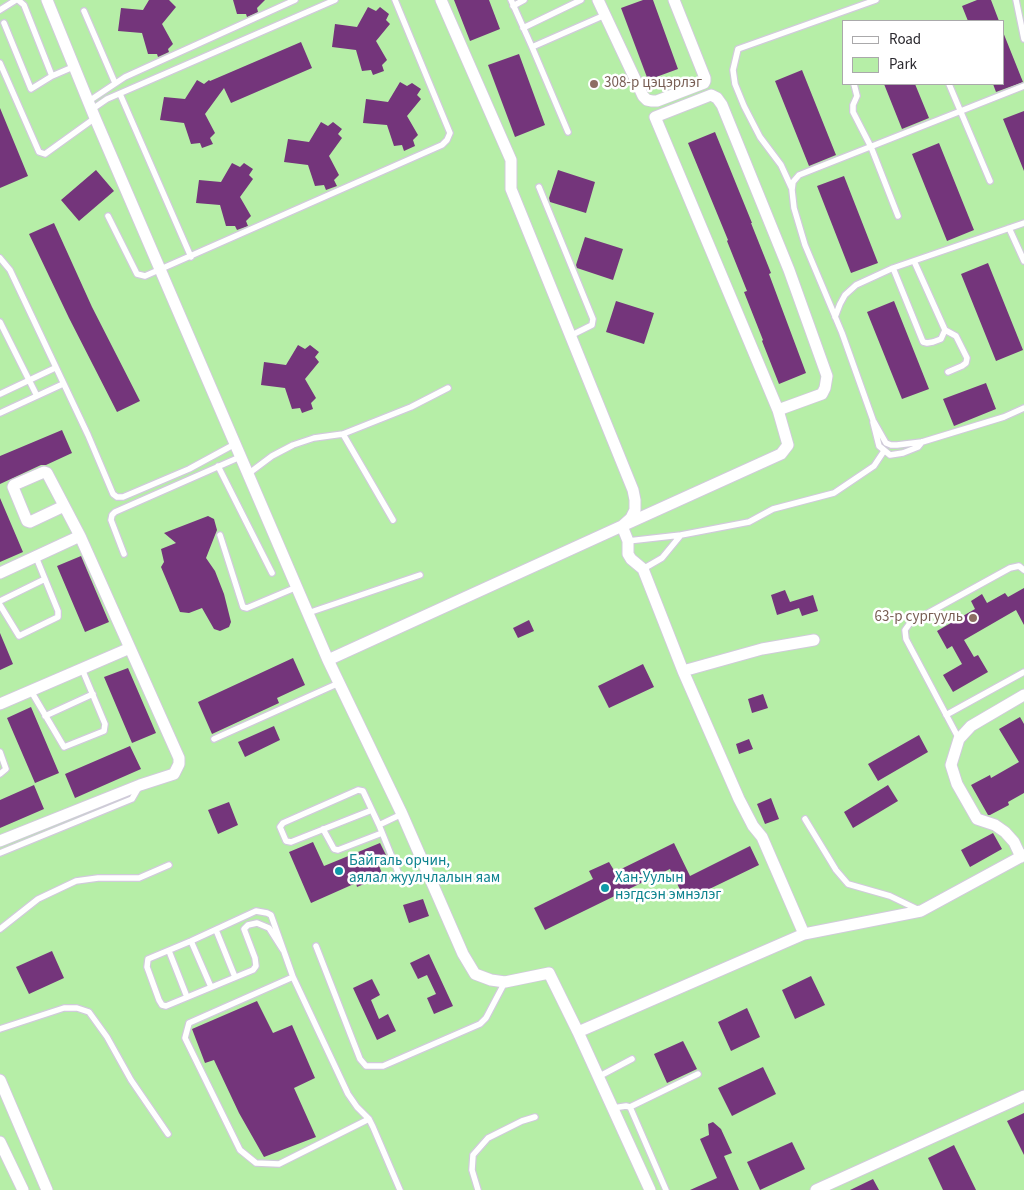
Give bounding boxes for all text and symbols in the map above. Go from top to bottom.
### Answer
legend [842,20,1004,85]
text: Road [889,29,921,50]
text: Park [889,54,917,75]
place label: 308-р цэцэрлэг [604,75,702,93]
marker: 308-р цэцэрлэг [588,78,600,90]
place label: 63-р сургууль [875,609,963,627]
marker: 63-р сургууль [967,612,979,624]
place label: Байгаль орчин, аялал жуулчлалын яам [349,853,500,888]
marker: Байгаль орчин, аялал жуулчлалын яам [333,865,345,877]
place label: Хан-Уулын нэгдсэн эмнэлэг [615,870,721,905]
marker: Хан-Уулын нэгдсэн эмнэлэг [599,882,611,894]

